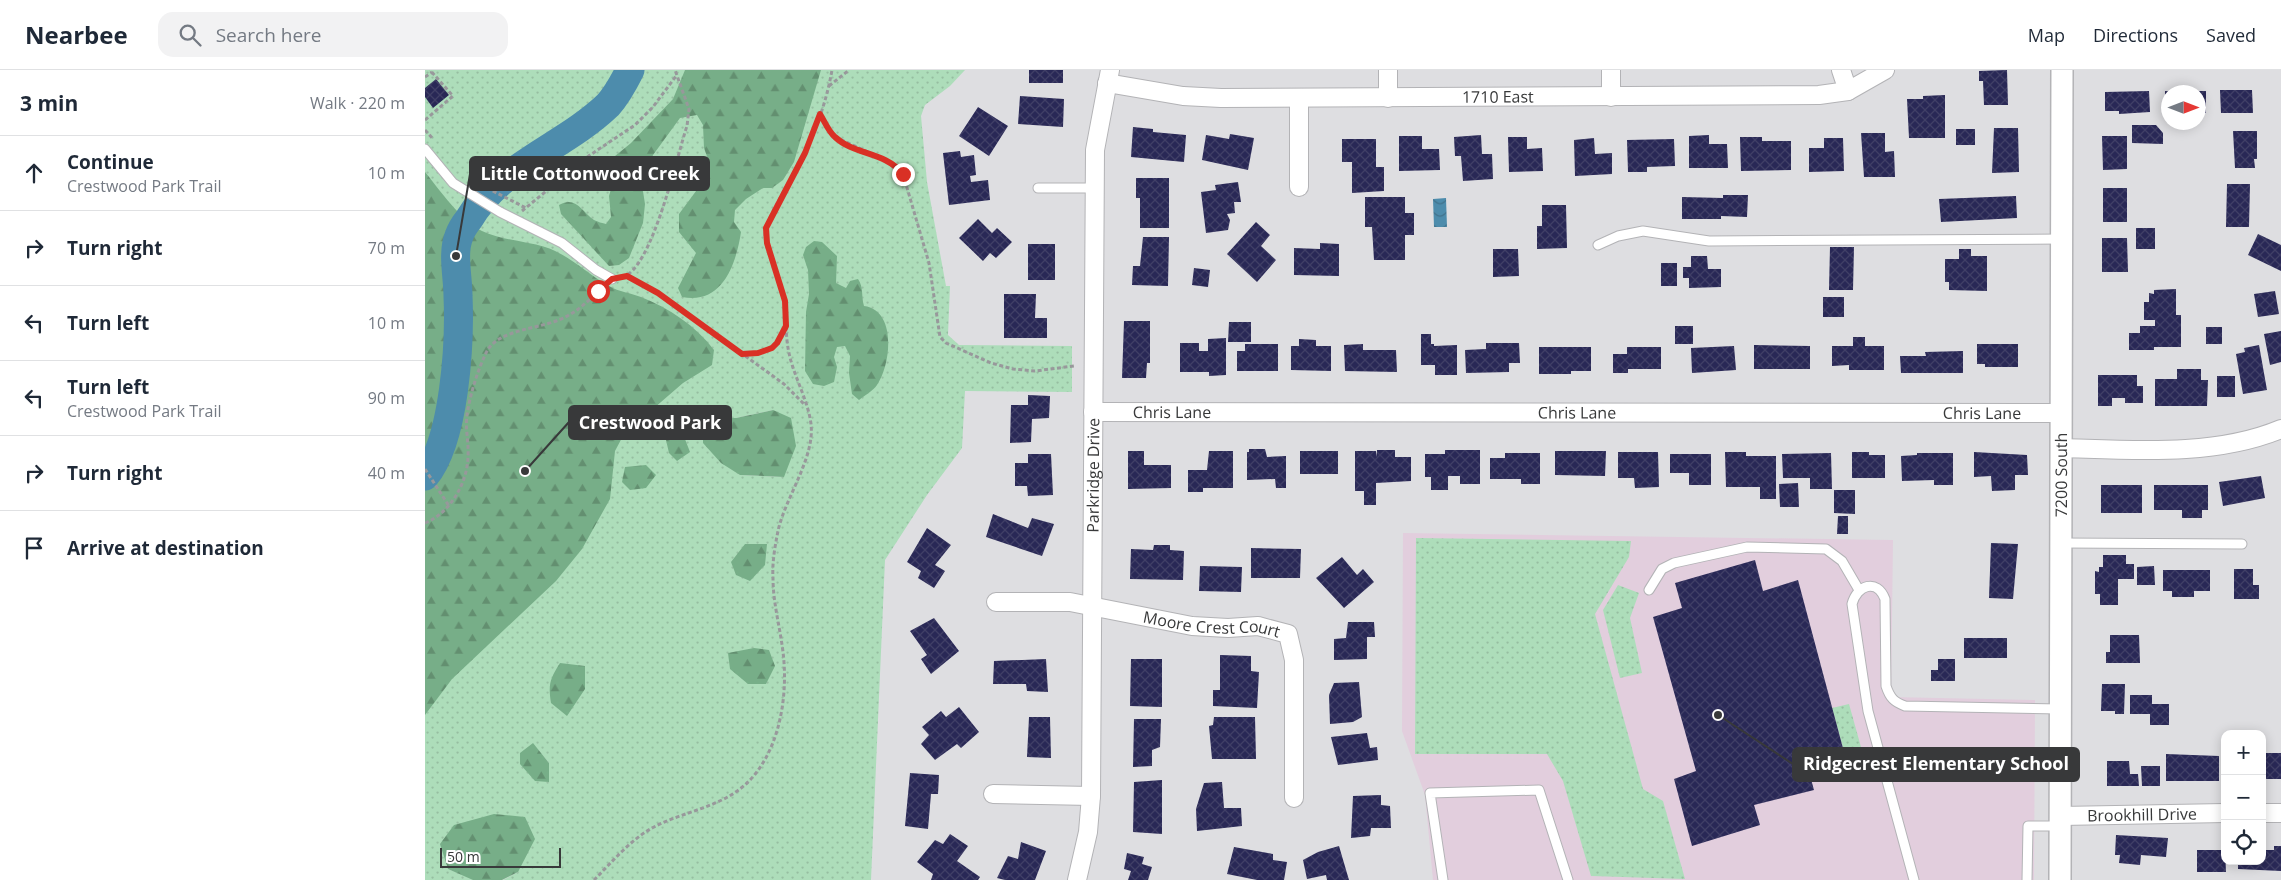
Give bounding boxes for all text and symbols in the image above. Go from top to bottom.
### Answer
search box [158,12,508,57]
text: Nearbee [25,18,128,51]
icon: search [176,21,204,49]
text: Search here [216,22,322,48]
text: Map [2028,23,2065,47]
text: Directions [2093,23,2178,47]
text: Saved [2206,23,2256,47]
street label: 1710 East [1462,85,1534,108]
north arrow [2161,85,2206,130]
text: 3 min [20,89,78,117]
text: Walk · 220 m [310,92,405,114]
text: Continue [67,149,154,175]
callout: Little Cottonwood Creek [470,157,709,190]
icon: ahead [20,159,48,187]
text: Little Cottonwood Creek [480,161,700,185]
text: 10 m [368,162,405,184]
route end [892,163,915,186]
text: Crestwood Park Trail [67,175,221,197]
icon: right [20,234,48,262]
text: Turn right [67,235,162,261]
text: 70 m [368,237,405,259]
route start [587,280,610,303]
icon: left [20,309,48,337]
text: Turn left [67,310,149,336]
text: 10 m [368,312,405,334]
text: Turn left [67,374,149,400]
icon: left [20,384,48,412]
text: 90 m [368,387,405,409]
text: Crestwood Park Trail [67,400,221,422]
street label: Chris Lane [1133,401,1211,423]
street label: Chris Lane [1538,401,1616,424]
street label: Chris Lane [1943,402,2021,424]
callout: Crestwood Park [569,406,731,439]
text: Crestwood Park [579,410,722,434]
street label: Parkridge Drive [1082,418,1104,533]
street label: 7200 South [2050,433,2072,517]
icon: right [20,459,48,487]
text: Turn right [67,460,162,486]
text: 40 m [368,462,405,484]
icon: arrive [20,534,48,562]
text: Arrive at destination [67,535,264,561]
street label: Moore Crest Court [1141,606,1283,643]
map controls [2221,730,2266,865]
button: + [2221,730,2266,775]
callout: Ridgecrest Elementary School [1793,748,2079,781]
text: Ridgecrest Elementary School [1803,751,2069,775]
button: − [2221,775,2266,820]
street label: Brookhill Drive [2087,803,2197,827]
button: locate [2221,820,2266,865]
scale bar [440,845,561,868]
text: 50 m [447,847,480,866]

